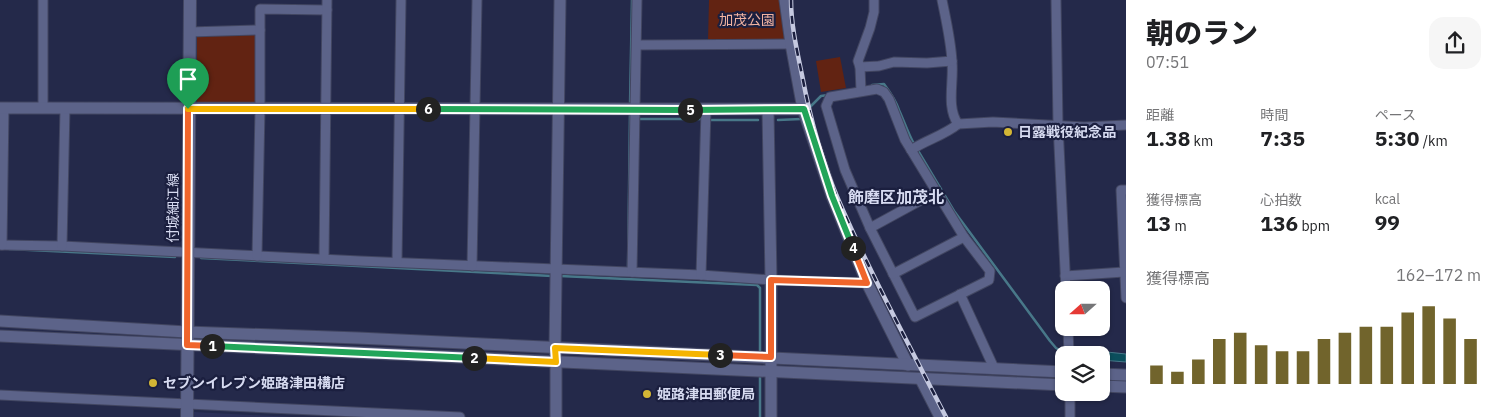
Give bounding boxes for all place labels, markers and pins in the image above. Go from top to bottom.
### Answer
pin [167,58,209,109]
pin: 6 [416,96,440,122]
pin: 5 [678,98,702,122]
place label: 日露戦役紀念品 [1018,123,1116,141]
marker: 日露戦役紀念品 [1002,126,1014,138]
pin: 4 [840,236,866,260]
pin: 1 [200,334,224,358]
pin: 3 [708,342,732,368]
pin: 2 [462,346,486,370]
place label: セブンイレブン姫路津田構店 [163,374,345,392]
marker: セブンイレブン姫路津田構店 [147,377,159,389]
place label: 姫路津田郵便局 [657,385,755,403]
marker: 姫路津田郵便局 [641,388,653,400]

